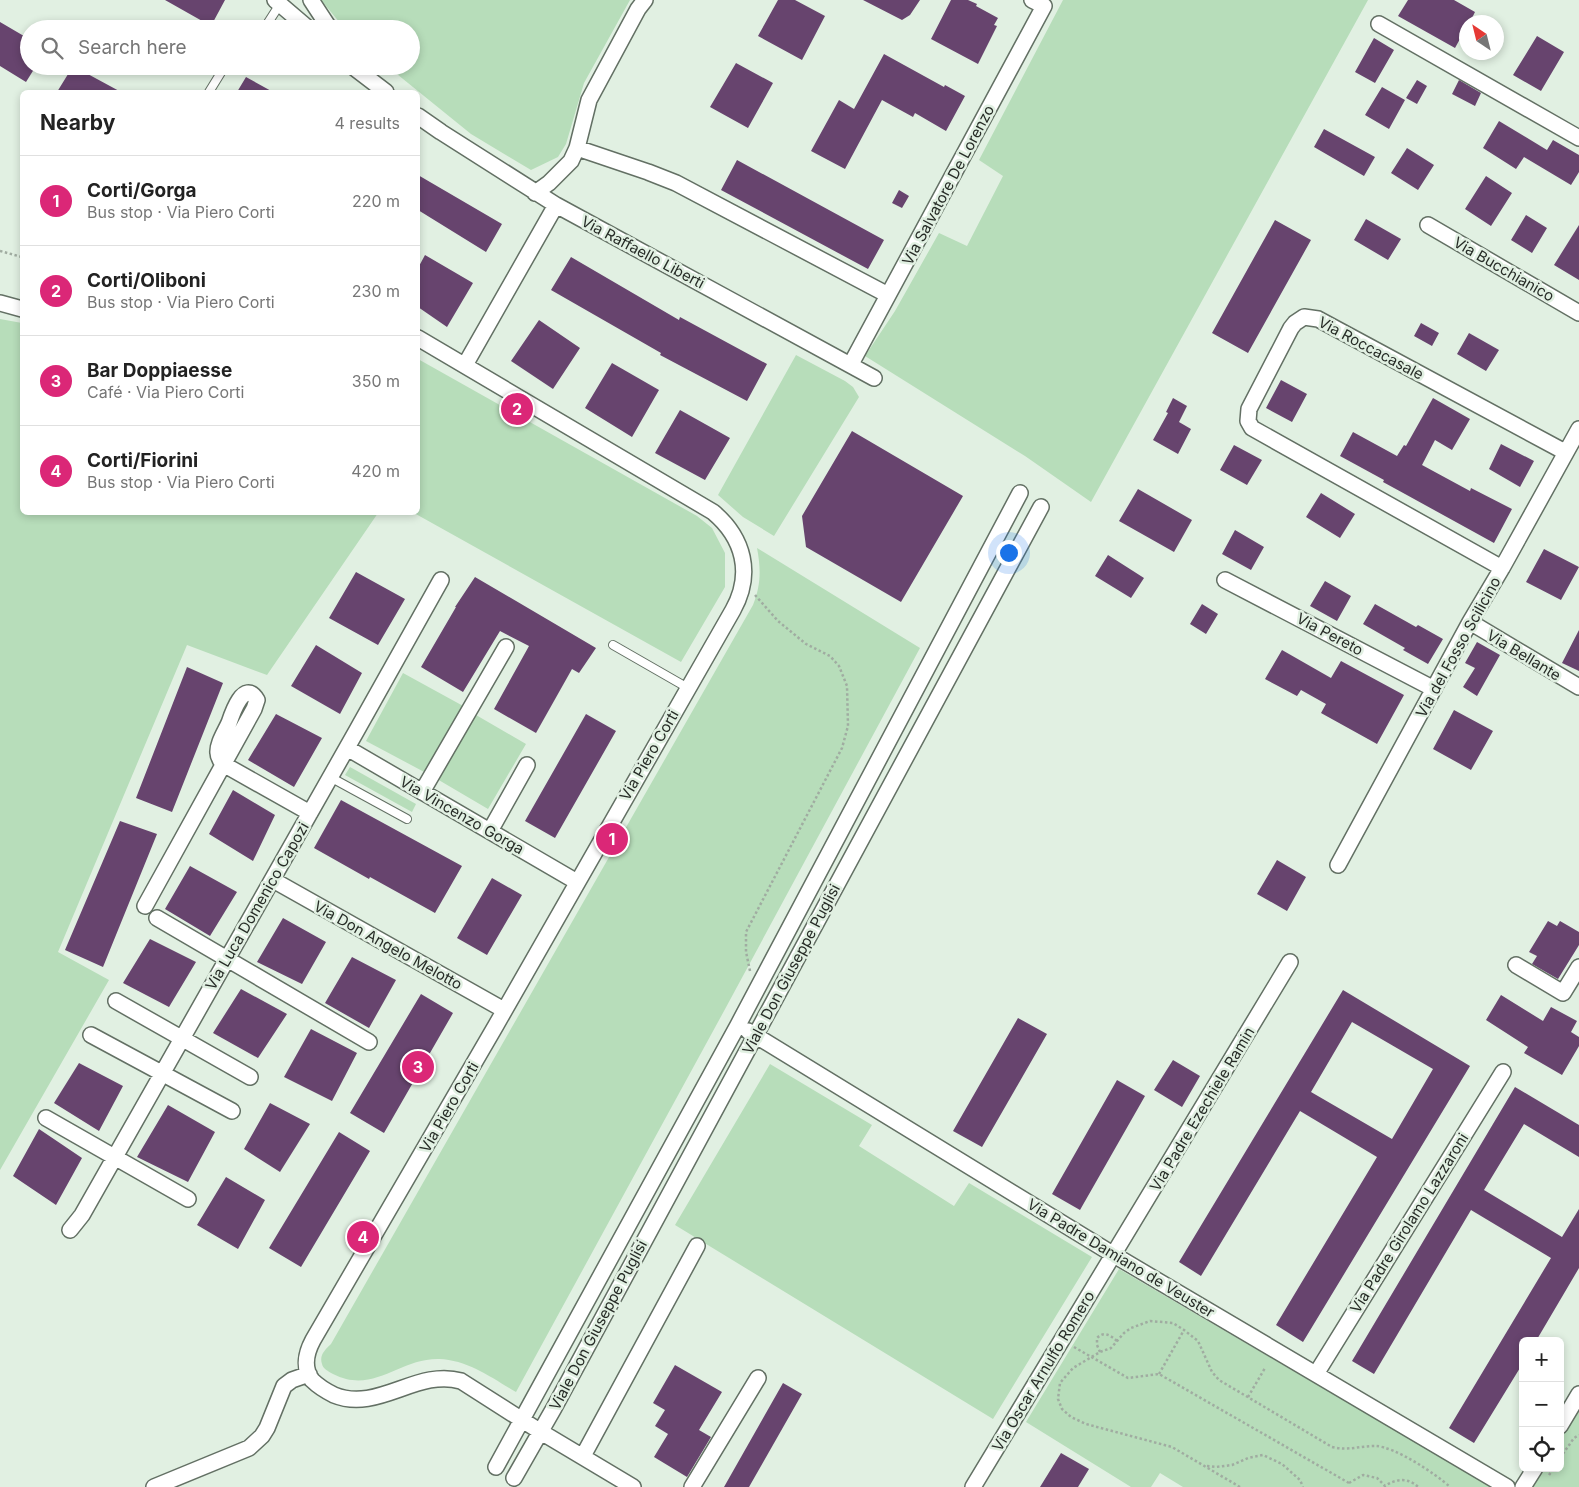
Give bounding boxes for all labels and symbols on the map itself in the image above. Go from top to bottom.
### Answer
north arrow [1459,15,1504,60]
street label: Via Salvatore De Lorenzo [898,102,998,268]
street label: Via Raffaello Liberti [578,211,708,293]
street label: Via Bucchianico [1450,232,1558,306]
street label: Via Roccacasale [1315,312,1427,384]
pin: 2 [501,390,533,428]
your location [996,540,1022,566]
street label: Via del Fosso Scilicino [1411,573,1505,721]
street label: Via Pereto [1293,609,1367,659]
street label: Via Bellante [1483,625,1565,685]
street label: Via Piero Corti [615,706,683,804]
street label: Via Vincenzo Gorga [397,772,527,858]
street label: Via Luca Domenico Capozi [201,819,313,993]
pin: 1 [596,820,628,858]
street label: Viale Don Giuseppe Puglisi [738,881,844,1057]
street label: Via Don Angelo Melotto [310,896,466,994]
street label: Via Padre Ezechiele Ramin [1145,1024,1259,1194]
pin: 3 [402,1048,434,1086]
street label: Via Piero Corti [415,1058,483,1156]
street label: Via Padre Girolamo Lazzaroni [1346,1130,1472,1316]
street label: Via Padre Damiano de Veuster [1024,1194,1218,1322]
pin: 4 [347,1218,379,1256]
street label: Viale Don Giuseppe Puglisi [545,1237,651,1413]
street label: Via Oscar Arnulfo Romero [988,1287,1098,1455]

